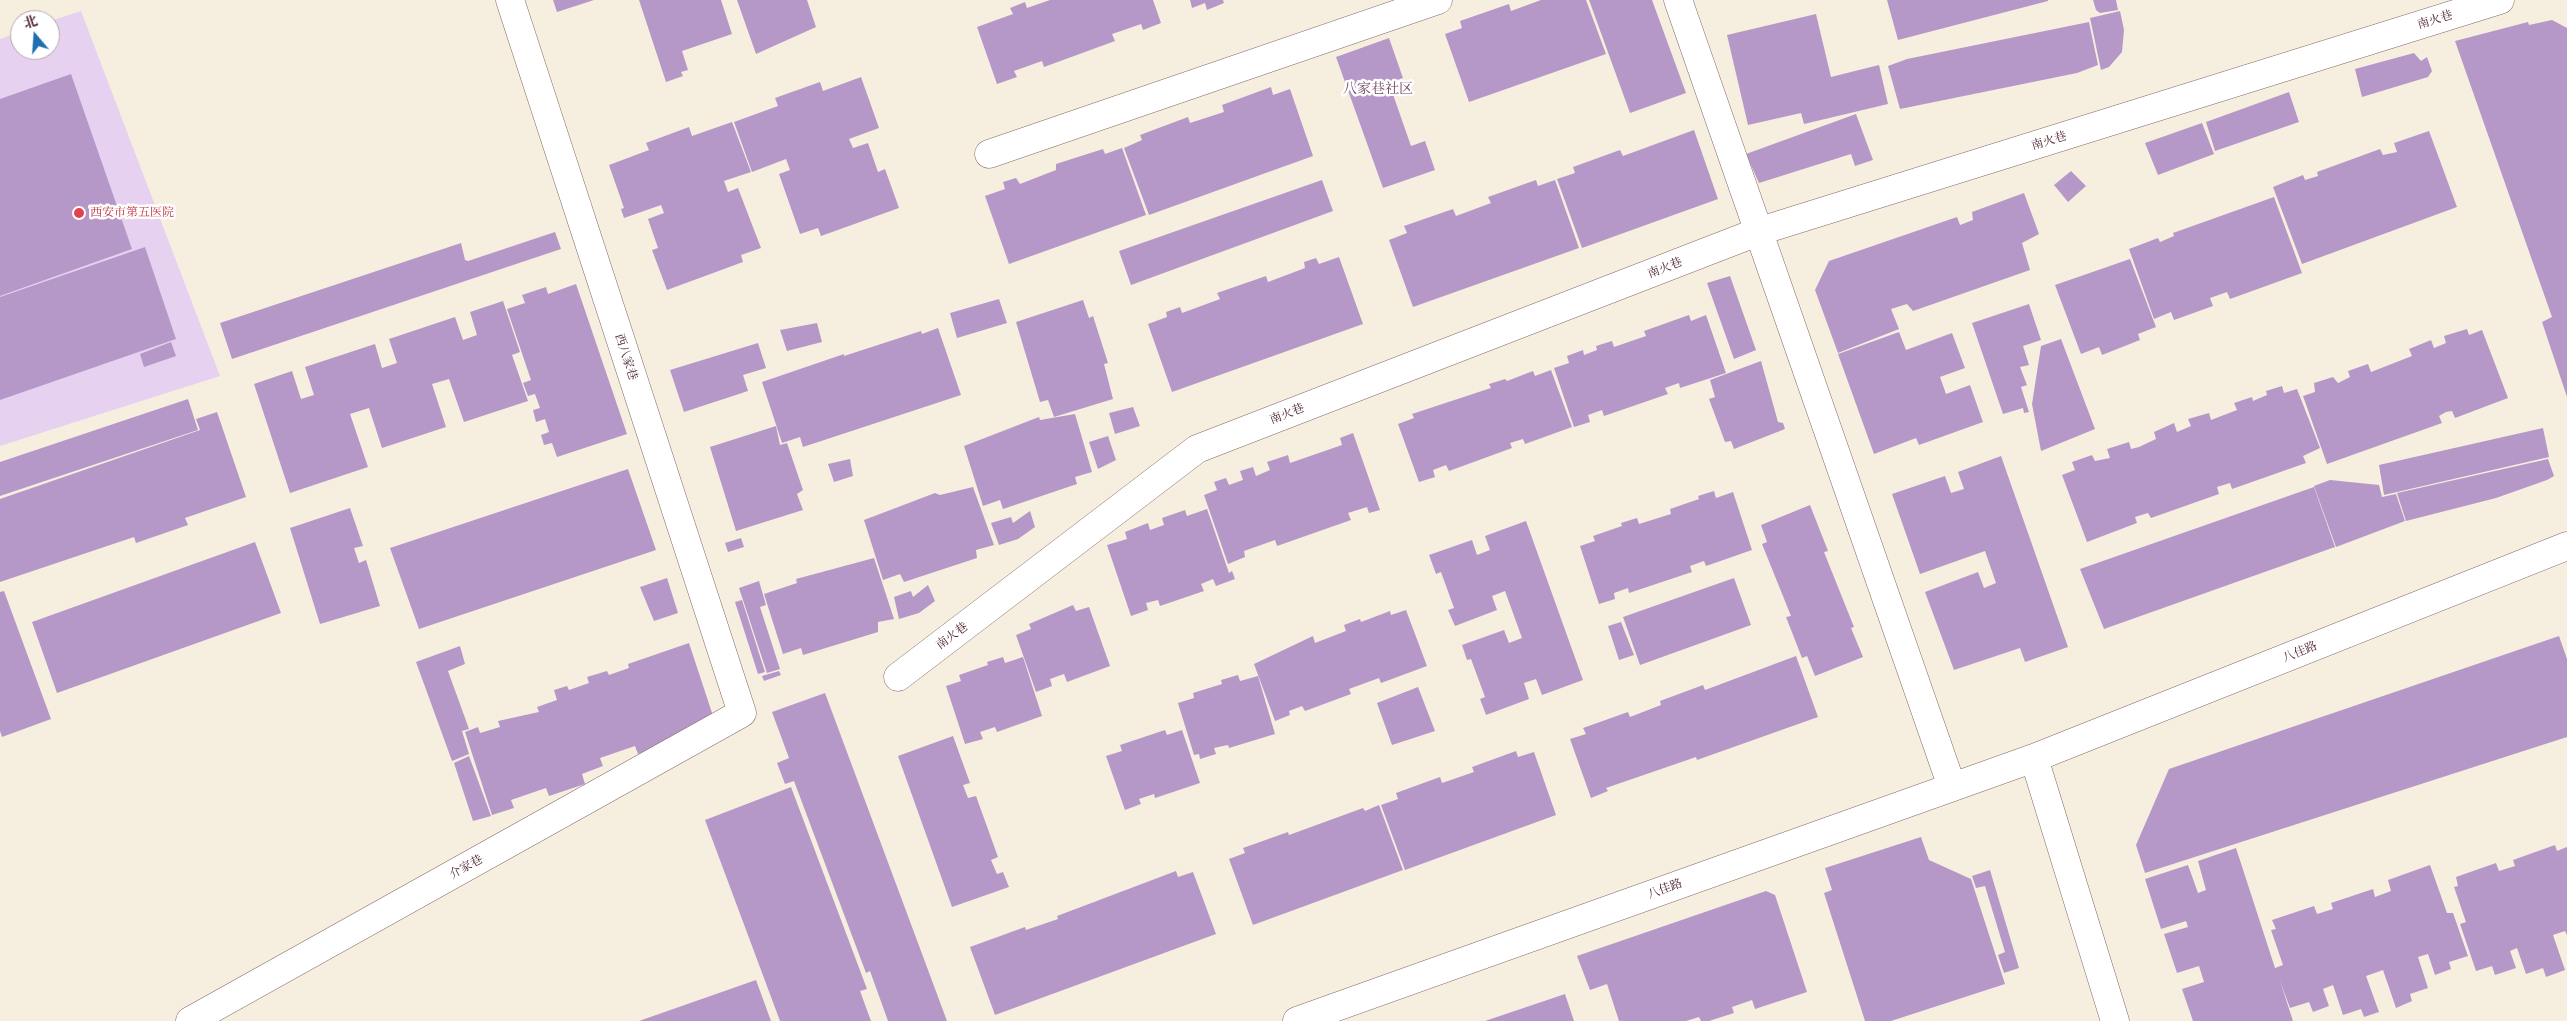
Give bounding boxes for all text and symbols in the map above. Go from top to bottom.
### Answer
street label: 南火巷 [2416,8,2454,32]
north arrow [10,10,60,60]
text: 北 [21,11,40,32]
district label: 八家巷社区 [1343,81,1413,97]
street label: 南火巷 [2030,129,2068,153]
marker: 西安市第五医院 [72,206,86,220]
place label: 西安市第五医院 [90,206,174,220]
street label: 南火巷 [1646,255,1684,281]
street label: 西八家巷 [612,332,640,382]
street label: 南火巷 [1268,401,1306,427]
street label: 南火巷 [933,619,971,653]
street label: 八佳路 [2281,639,2319,665]
street label: 介家巷 [447,852,485,882]
street label: 八佳路 [1646,876,1684,902]

